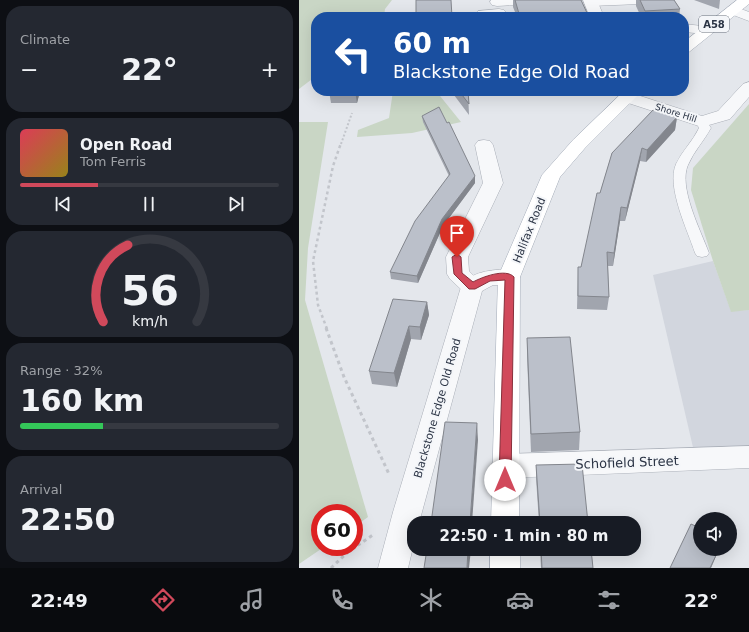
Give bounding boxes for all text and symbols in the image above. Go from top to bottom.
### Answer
road number: A58 [699,16,729,32]
text: 60 m [393,27,471,60]
icon: left [327,28,379,80]
text: Climate [20,32,70,47]
text: 22° [121,52,178,87]
text: − [20,57,38,82]
text: + [261,57,279,82]
text: Blackstone Edge Old Road [393,61,630,82]
street label: Shore Hill [654,102,698,124]
text: Open Road [80,136,172,154]
text: Tom Ferris [80,154,146,169]
icon: previous [52,193,74,215]
icon: pause [138,193,160,215]
icon: next [225,193,247,215]
street label: Halifax Road [510,196,548,265]
pin [440,216,474,257]
icon: arrive [446,222,468,244]
text: 56 [121,266,178,315]
text: km/h [131,313,168,329]
street label: Blackstone Edge Old Road [411,337,464,480]
text: Range · 32% [20,363,103,378]
text: 160 km [20,383,144,418]
street label: Schofield Street [575,453,679,472]
position arrow [484,459,526,501]
text: Arrival [20,482,62,497]
text: 22:50 [20,502,116,537]
speed limit sign: 60 [311,504,363,556]
map controls [693,512,737,556]
button: sound [693,512,737,556]
text: 22:50 · 1 min · 80 m [440,527,608,545]
icon: directions [149,586,177,614]
icon: music [238,586,266,614]
icon: phone [328,586,356,614]
icon: climate [417,586,445,614]
icon: car [506,586,534,614]
icon: filters [595,586,623,614]
text: 22:49 [31,590,88,611]
text: 22° [684,590,718,611]

